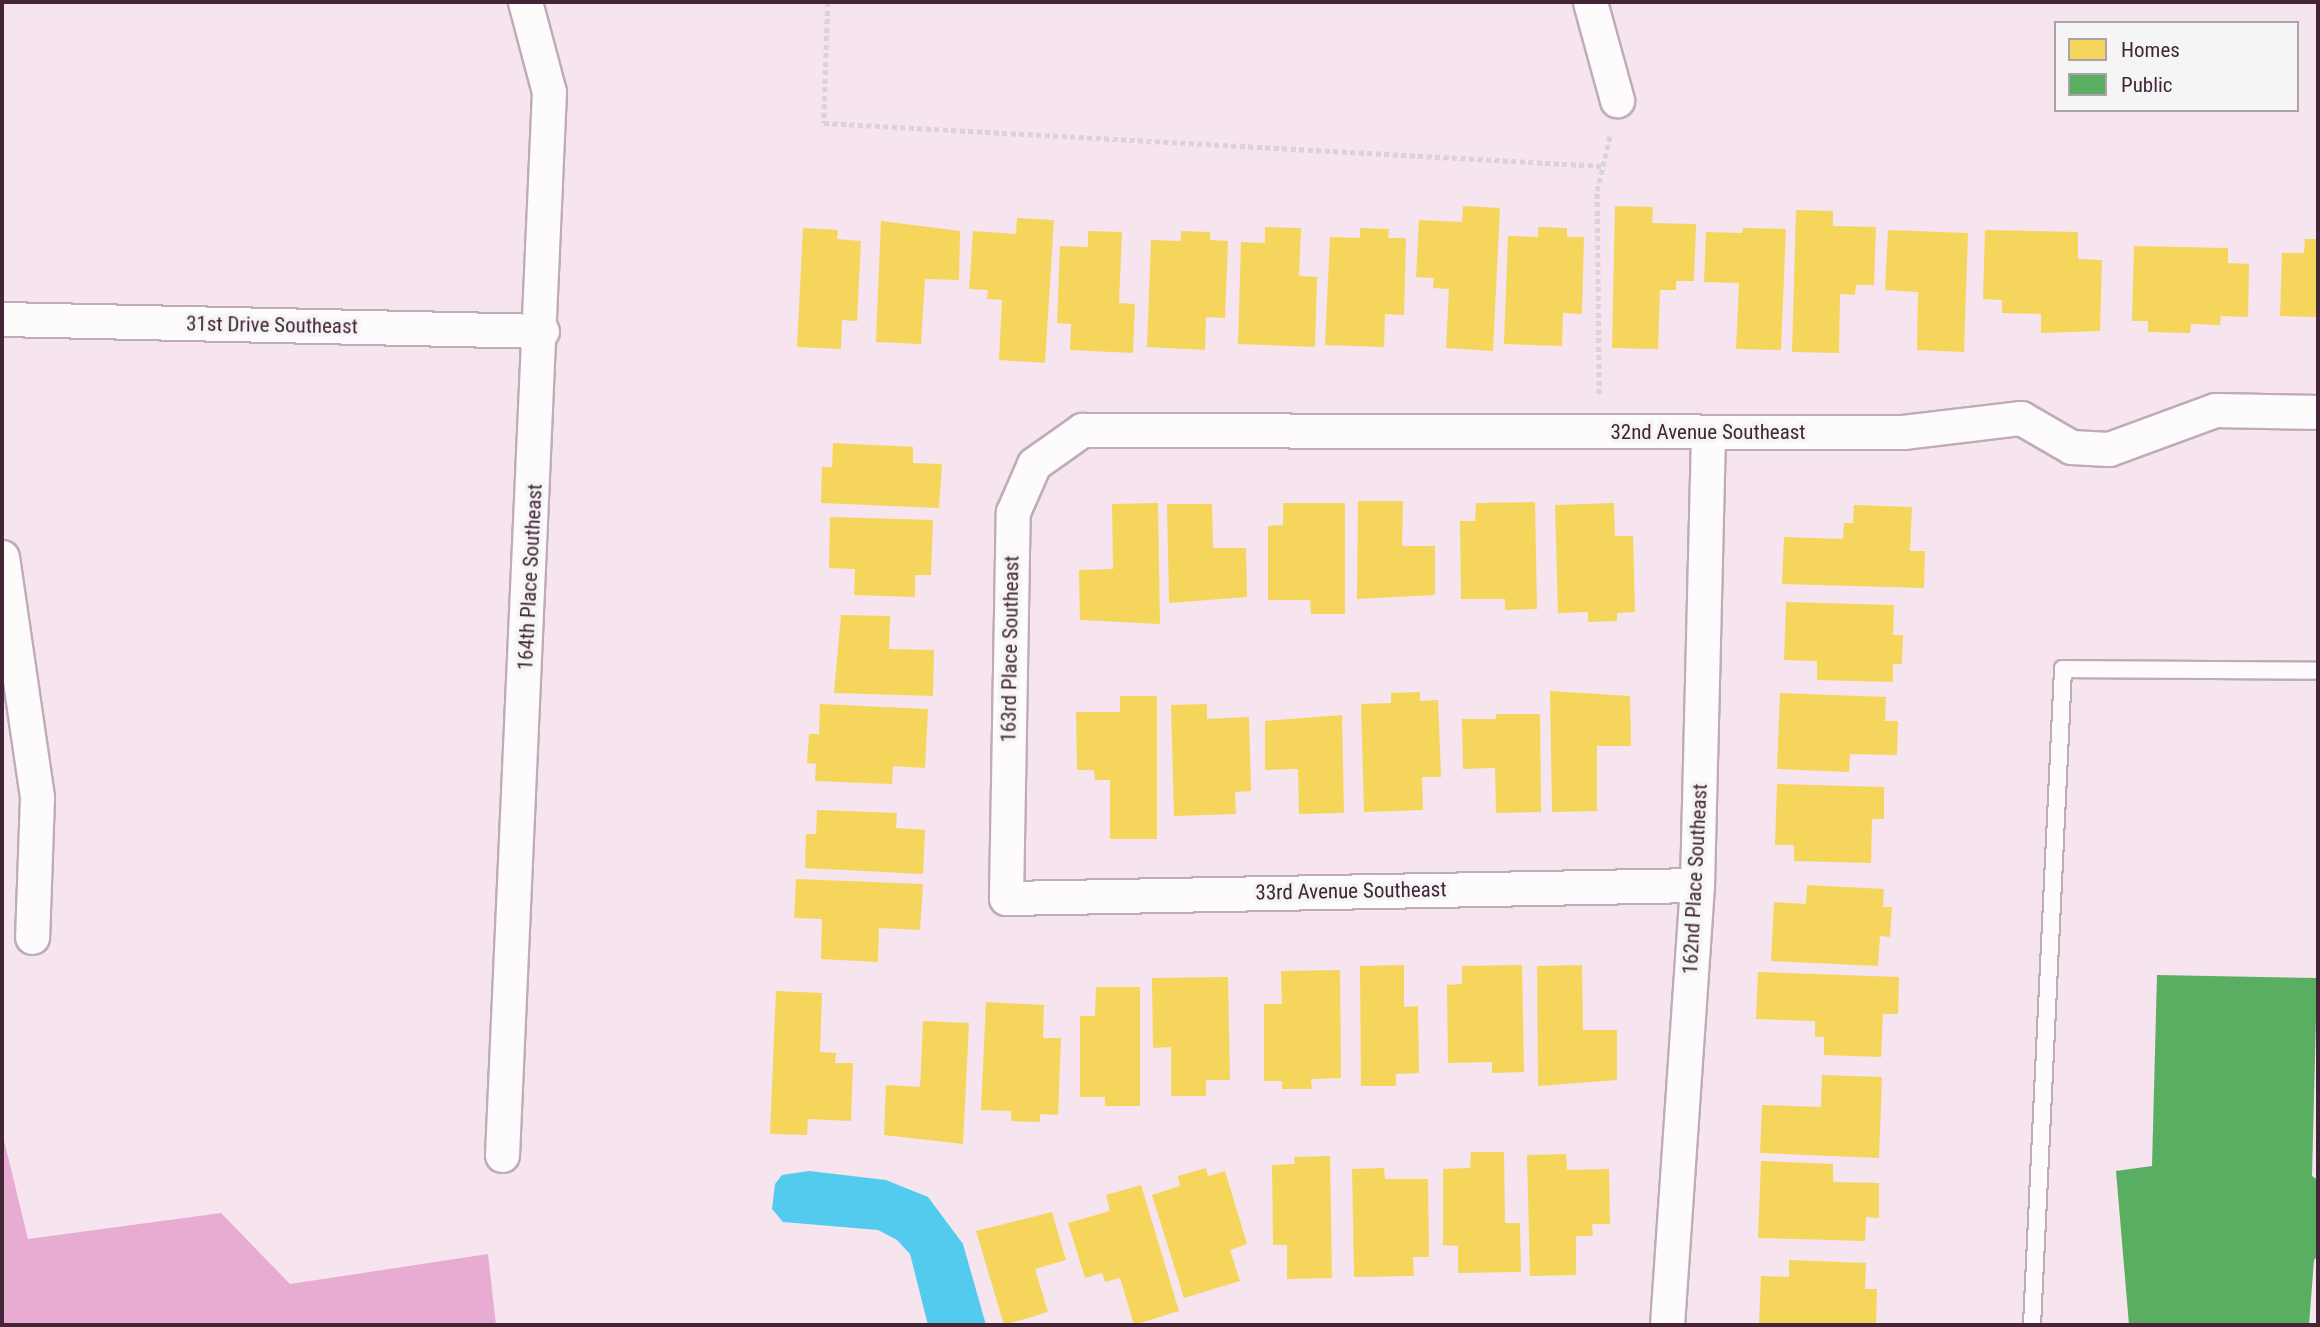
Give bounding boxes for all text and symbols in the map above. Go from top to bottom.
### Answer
legend [2054,21,2299,112]
text: Homes [2121,38,2180,62]
text: Public [2121,73,2173,97]
street label: 31st Drive Southeast [186,311,358,339]
street label: 32nd Avenue Southeast [1610,419,1806,445]
street label: 164th Place Southeast [513,483,547,671]
street label: 163rd Place Southeast [996,555,1024,743]
street label: 162nd Place Southeast [1677,783,1713,975]
street label: 33rd Avenue Southeast [1255,877,1447,905]

